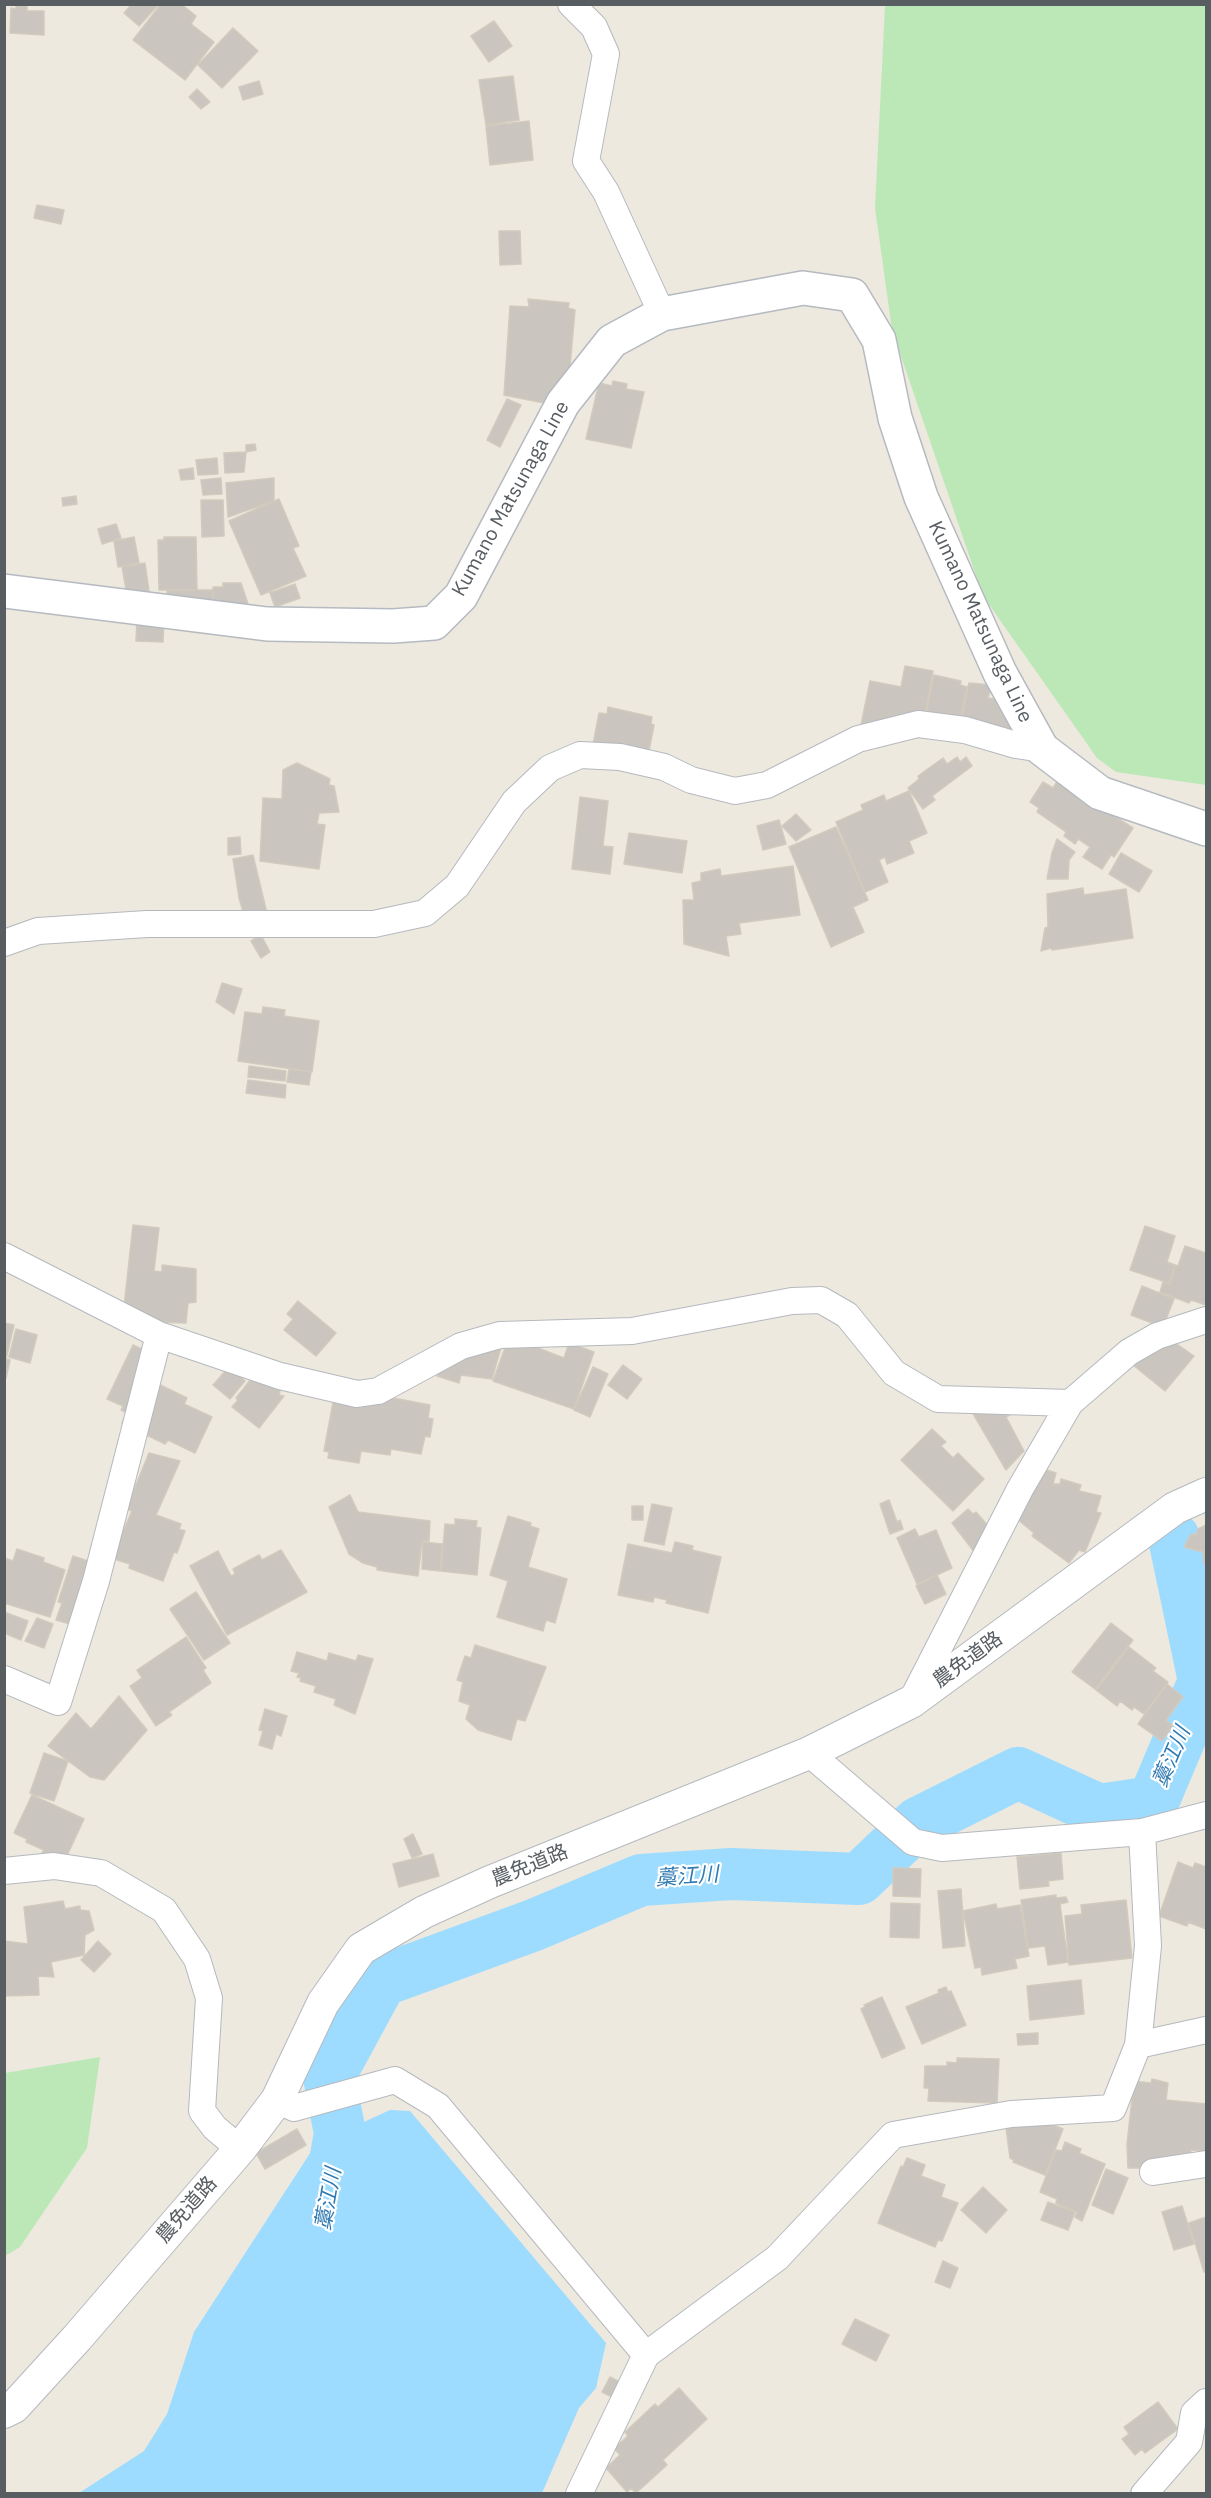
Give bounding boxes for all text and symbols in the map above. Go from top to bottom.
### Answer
street label: Kumano Matsunaga Line [447,397,575,601]
street label: Kumano Matsunaga Line [923,517,1037,727]
street label: 農免道路 [929,1627,1007,1693]
water label: 藁江川 [1148,1723,1196,1791]
street label: 農免道路 [488,1840,572,1892]
water label: 藁江川 [655,1862,719,1892]
water label: 藁江川 [311,2166,347,2232]
street label: 農免道路 [152,2172,222,2248]

